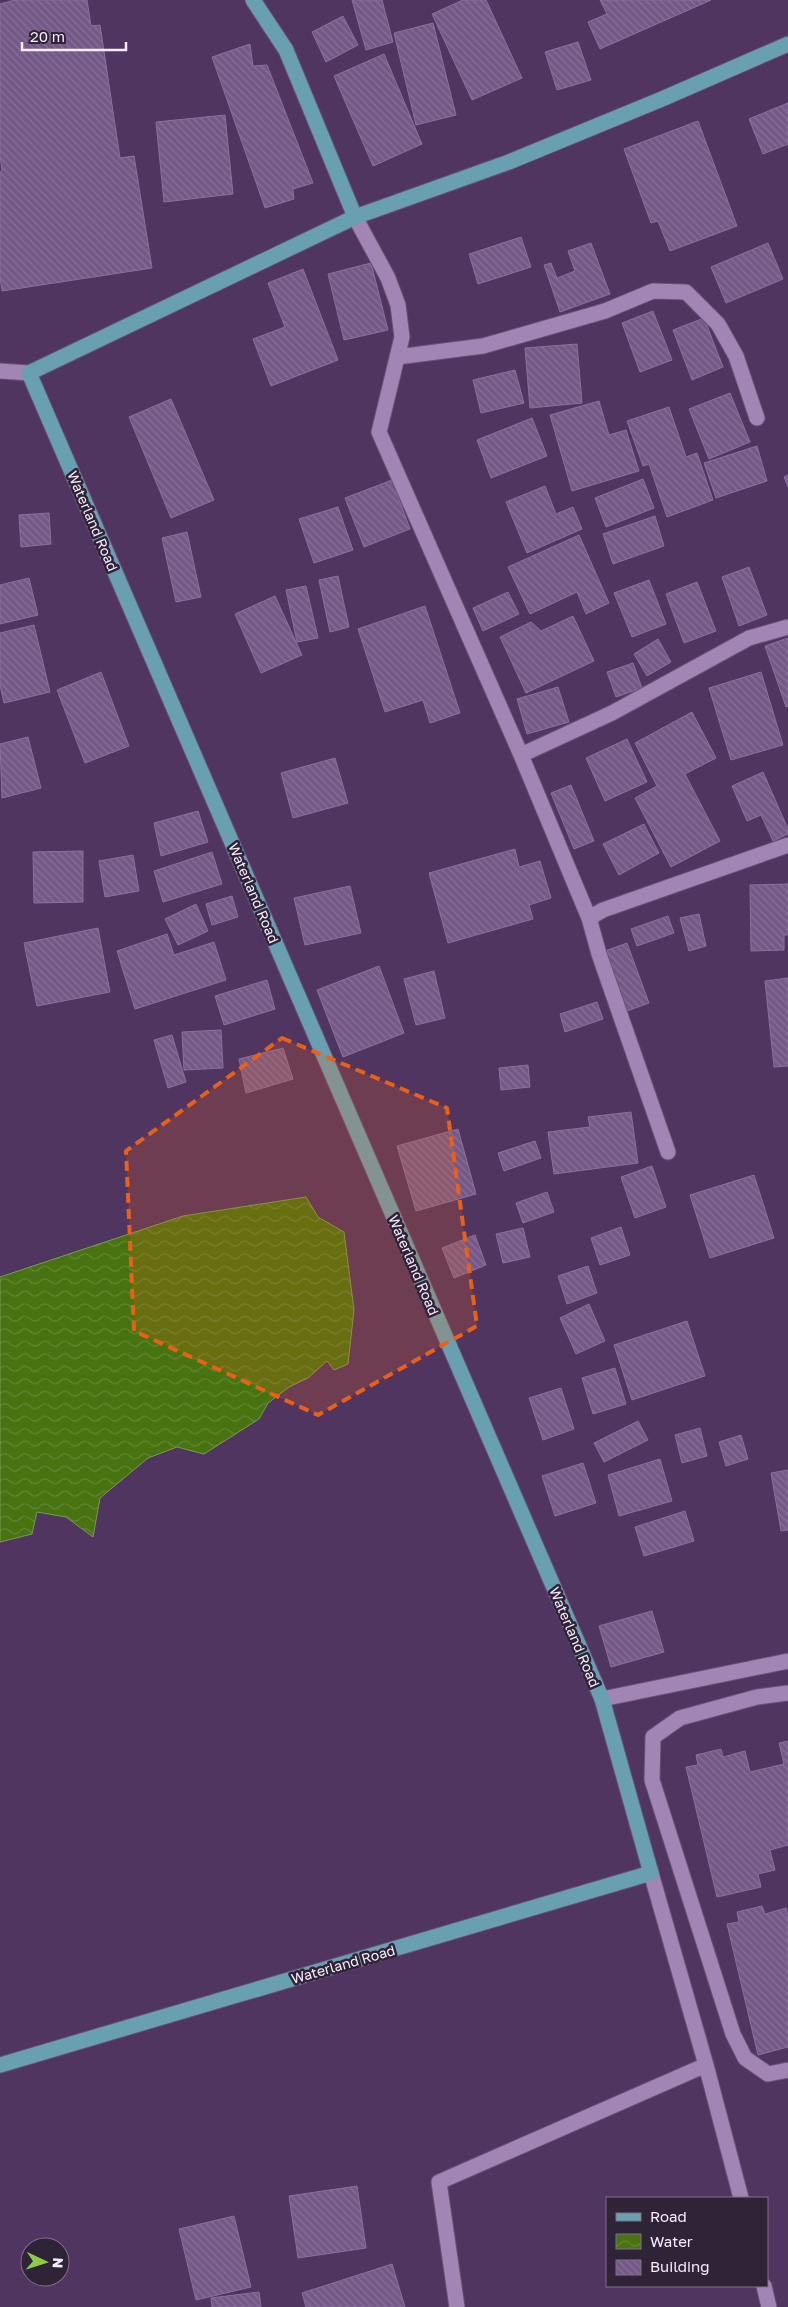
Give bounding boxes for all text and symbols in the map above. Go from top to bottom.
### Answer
scale bar [22,20,126,52]
text: 20 m [30,27,65,45]
street label: Waterland Road [64,468,122,574]
street label: Waterland Road [225,840,283,946]
street label: Waterland Road [385,1212,443,1318]
street label: Waterland Road [546,1584,604,1690]
street label: Waterland Road [289,1941,397,1987]
legend [606,2197,768,2287]
text: Road [650,2207,687,2225]
text: Water [650,2232,693,2250]
north arrow [20,2237,70,2287]
text: N [50,2257,67,2269]
text: Building [650,2257,710,2275]

